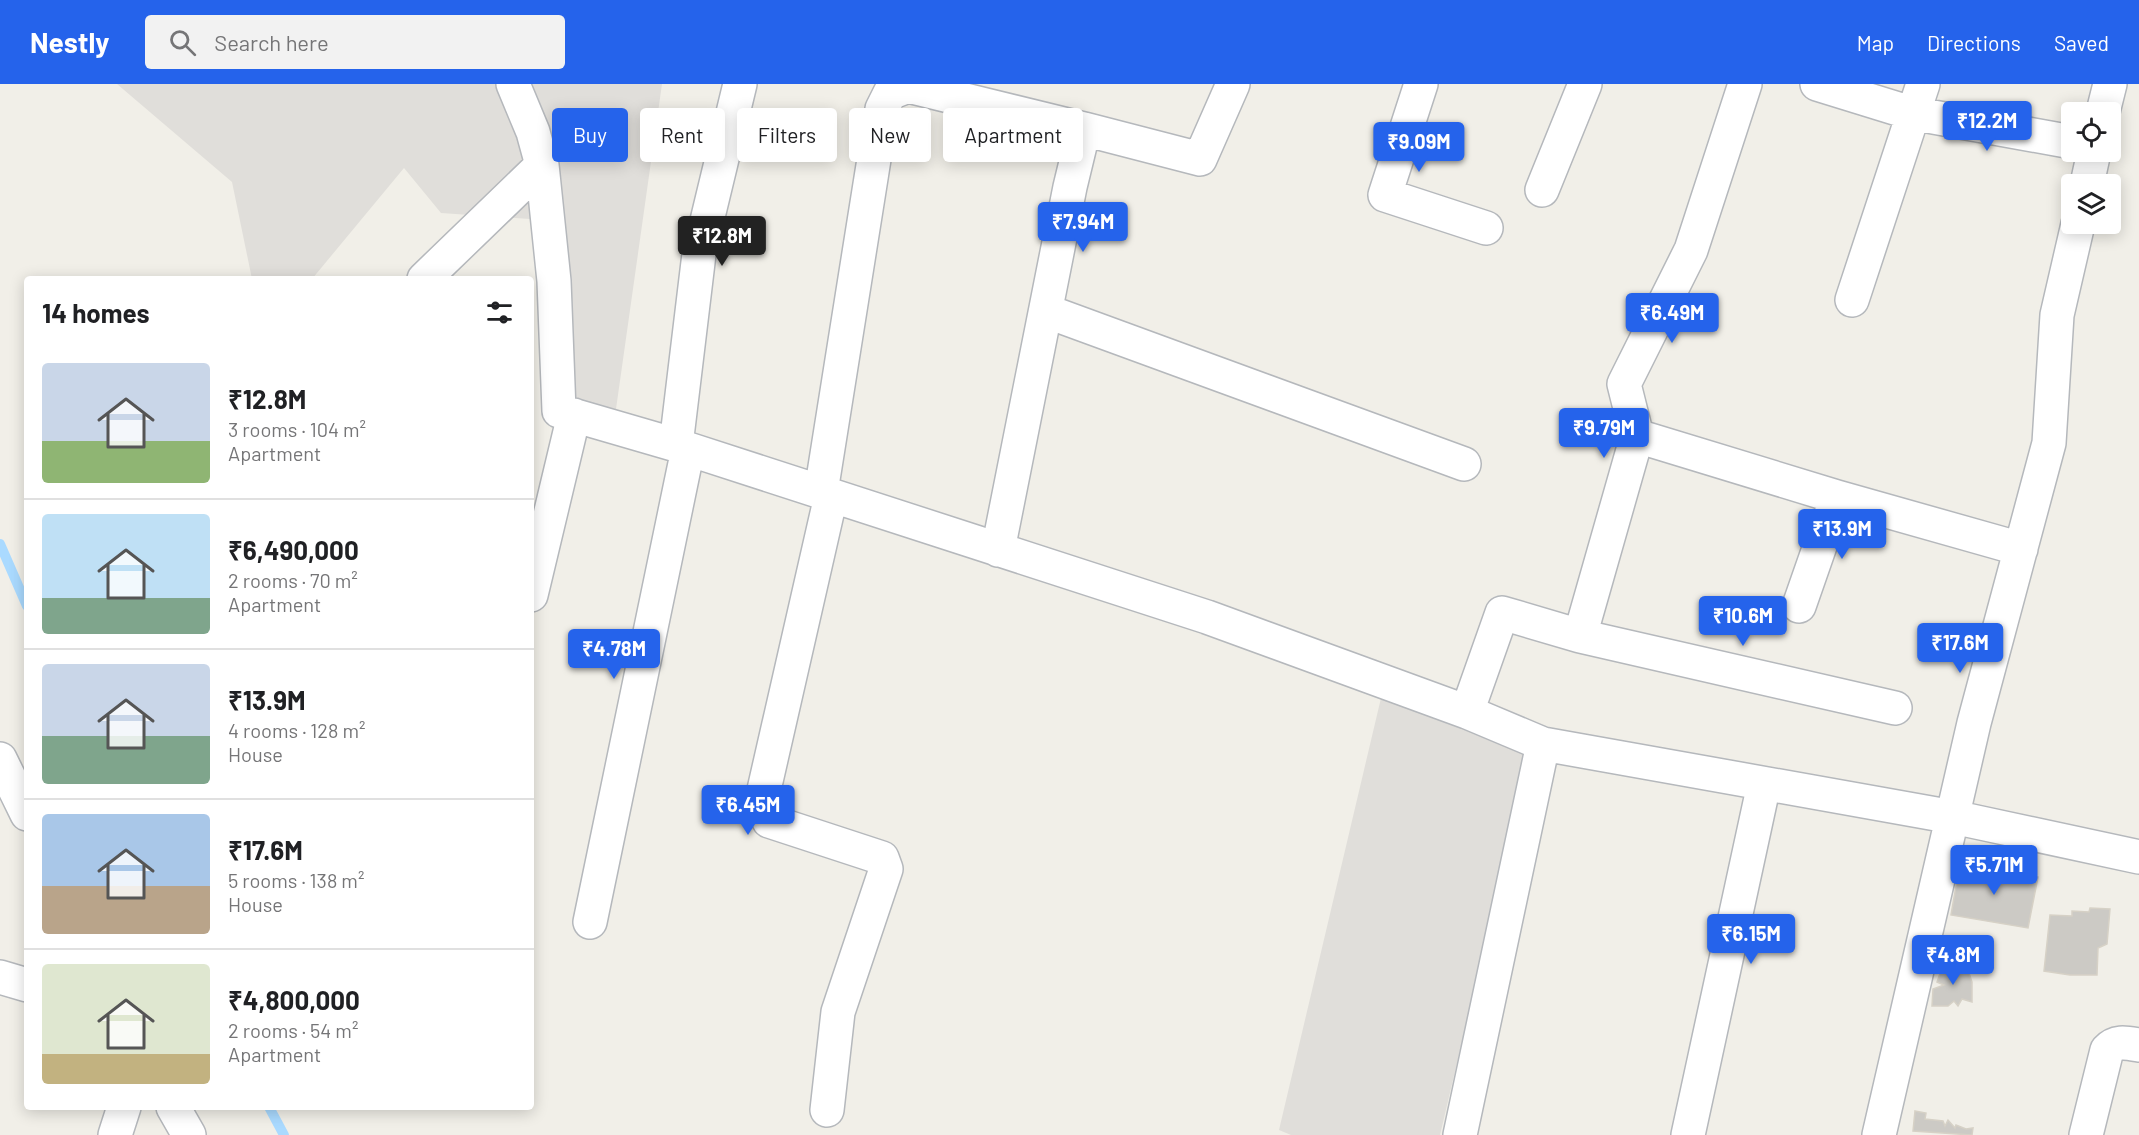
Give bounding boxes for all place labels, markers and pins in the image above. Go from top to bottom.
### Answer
pin: ₹12.2M [1938,101,2036,152]
pin: ₹9.09M [1370,122,1468,173]
pin: ₹7.94M [1034,202,1132,253]
pin: ₹12.8M [673,216,771,267]
pin: ₹6.49M [1623,293,1721,344]
pin: ₹9.79M [1555,408,1653,459]
pin: ₹13.9M [1793,509,1891,560]
pin: ₹10.6M [1694,596,1792,647]
pin: ₹17.6M [1911,623,2009,674]
pin: ₹4.78M [565,629,663,680]
pin: ₹6.45M [699,785,797,836]
pin: ₹5.71M [1945,845,2043,896]
pin: ₹6.15M [1702,914,1800,965]
pin: ₹4.8M [1911,935,1995,986]

